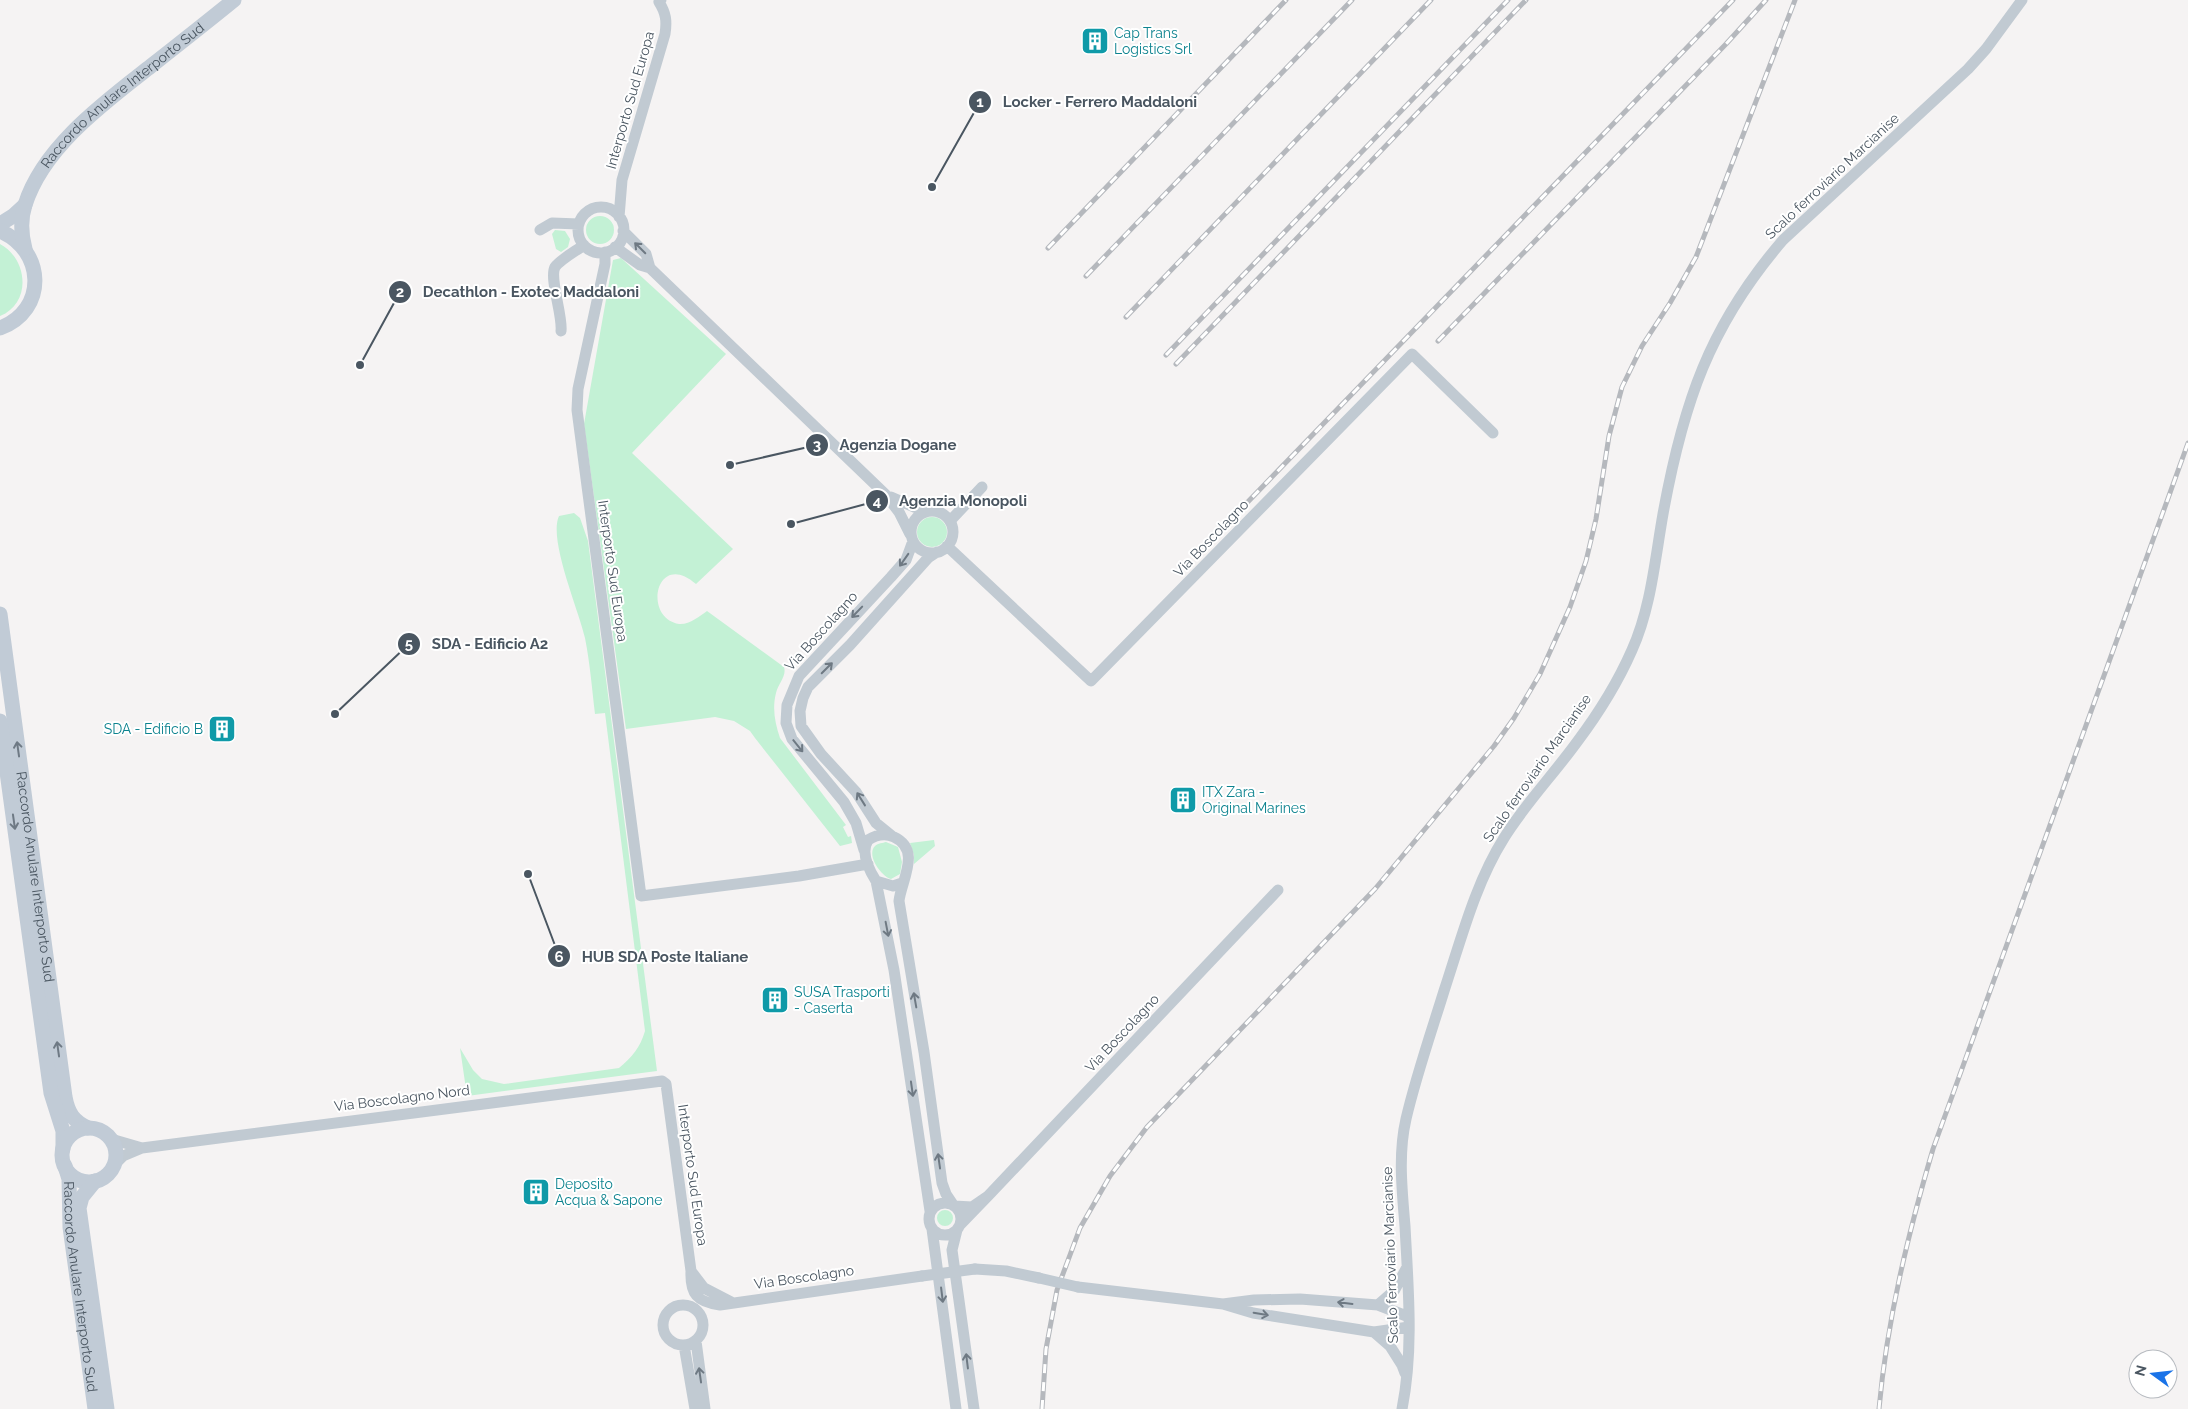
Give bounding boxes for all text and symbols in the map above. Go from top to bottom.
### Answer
street label: Raccordo Anulare Interporto Sud [37,19,207,171]
place label: Cap Trans Logistics Srl [1114,25,1192,57]
building icon: Cap Trans Logistics Srl [1080,26,1110,56]
street label: Interporto Sud Europa [603,29,657,171]
callout: Locker - Ferrero Maddaloni [968,87,1207,117]
text: 1 [976,93,984,111]
text: Locker - Ferrero Maddaloni [1003,93,1197,111]
street label: Scalo ferroviario Marcianise [1762,110,1902,242]
one-way arrow [634,241,646,254]
callout: Decathlon - Exotec Maddaloni [388,277,649,307]
text: 2 [396,283,404,301]
text: Decathlon - Exotec Maddaloni [423,283,639,301]
callout: Agenzia Dogane [805,430,966,460]
text: 3 [813,436,821,454]
text: Agenzia Dogane [840,436,956,454]
callout: Agenzia Monopoli [864,486,1037,516]
text: 4 [873,492,882,510]
text: Agenzia Monopoli [899,492,1027,510]
street label: Via Boscolagno [1170,496,1252,580]
street label: Interporto Sud Europa [595,499,631,643]
one-way arrow [899,553,909,567]
street label: Via Boscolagno [781,588,861,674]
one-way arrow [851,606,863,618]
callout: SDA - Edificio A2 [396,629,559,659]
text: 5 [405,635,413,653]
text: SDA - Edificio A2 [432,635,548,653]
one-way arrow [821,662,833,674]
street label: Scalo ferroviario Marcianise [1480,691,1594,845]
building icon: SDA - Edificio B [207,714,237,744]
place label: SDA - Edificio B [104,721,203,737]
one-way arrow [792,739,803,752]
one-way arrow [13,741,23,757]
street label: Raccordo Anulare Interporto Sud [13,770,57,983]
place label: ITX Zara - Original Marines [1202,784,1306,816]
building icon: ITX Zara - Original Marines [1168,785,1198,815]
one-way arrow [856,793,866,807]
one-way arrow [9,813,19,829]
one-way arrow [882,921,892,937]
callout: HUB SDA Poste Italiane [546,941,759,971]
text: 6 [554,948,564,966]
text: HUB SDA Poste Italiane [582,948,748,966]
place label: SUSA Trasporti - Caserta [794,984,890,1016]
building icon: SUSA Trasporti - Caserta [760,985,790,1015]
street label: Via Boscolagno [1082,991,1162,1075]
one-way arrow [910,992,920,1008]
one-way arrow [53,1041,63,1057]
one-way arrow [908,1081,918,1097]
street label: Via Boscolagno Nord [333,1082,471,1114]
street label: Interporto Sud Europa [675,1103,711,1247]
one-way arrow [934,1153,944,1169]
street label: Scalo ferroviario Marcianise [1379,1166,1401,1344]
place label: Deposito Acqua & Sapone [555,1176,662,1208]
building icon: Deposito Acqua & Sapone [521,1177,551,1207]
street label: Raccordo Anulare Interporto Sud [61,1181,101,1393]
street label: Via Boscolagno [753,1262,855,1292]
one-way arrow [937,1287,947,1303]
one-way arrow [1338,1298,1354,1308]
one-way arrow [1253,1310,1269,1320]
north arrow [2128,1349,2178,1399]
one-way arrow [962,1353,972,1369]
text: N [2131,1363,2150,1378]
one-way arrow [695,1367,705,1383]

